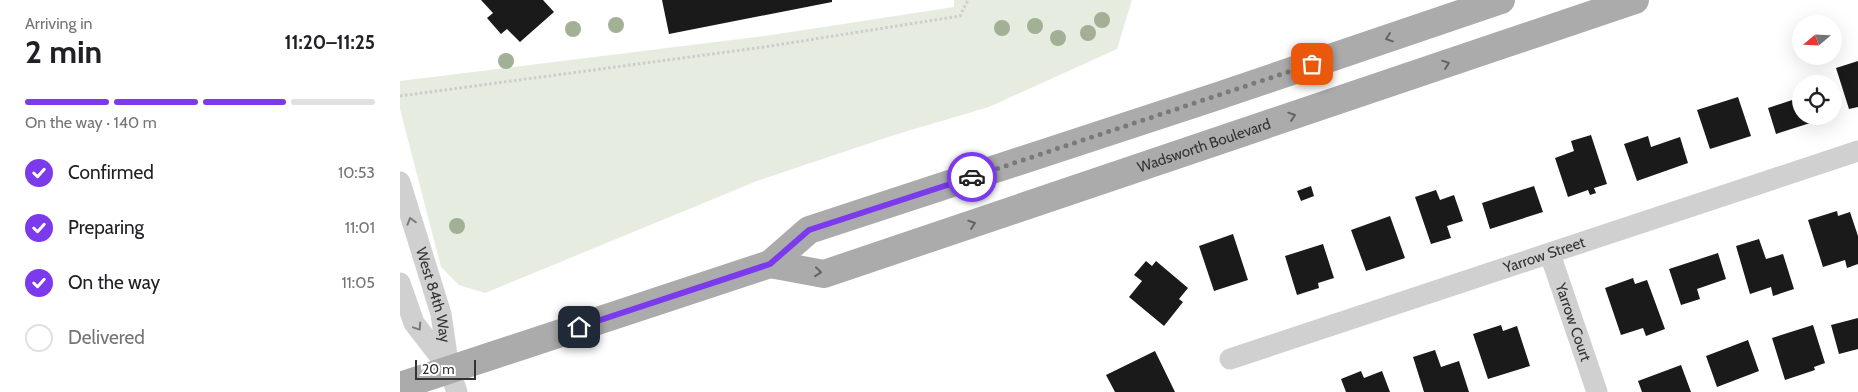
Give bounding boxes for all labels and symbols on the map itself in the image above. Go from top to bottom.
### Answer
north arrow [1792,15,1842,65]
one-way arrow [1385,32,1394,42]
pin [1291,43,1333,85]
one-way arrow [1441,59,1450,69]
one-way arrow [1287,111,1296,121]
street label: Wadsworth Boulevard [1135,115,1273,176]
courier [947,152,997,202]
one-way arrow [407,217,417,225]
one-way arrow [968,219,976,229]
street label: Yarrow Street [1500,233,1587,277]
street label: West 84th Way [412,245,454,344]
one-way arrow [815,266,823,277]
street label: Yarrow Court [1551,280,1595,364]
pin [558,306,600,348]
one-way arrow [412,322,421,331]
scale bar [415,357,476,380]

